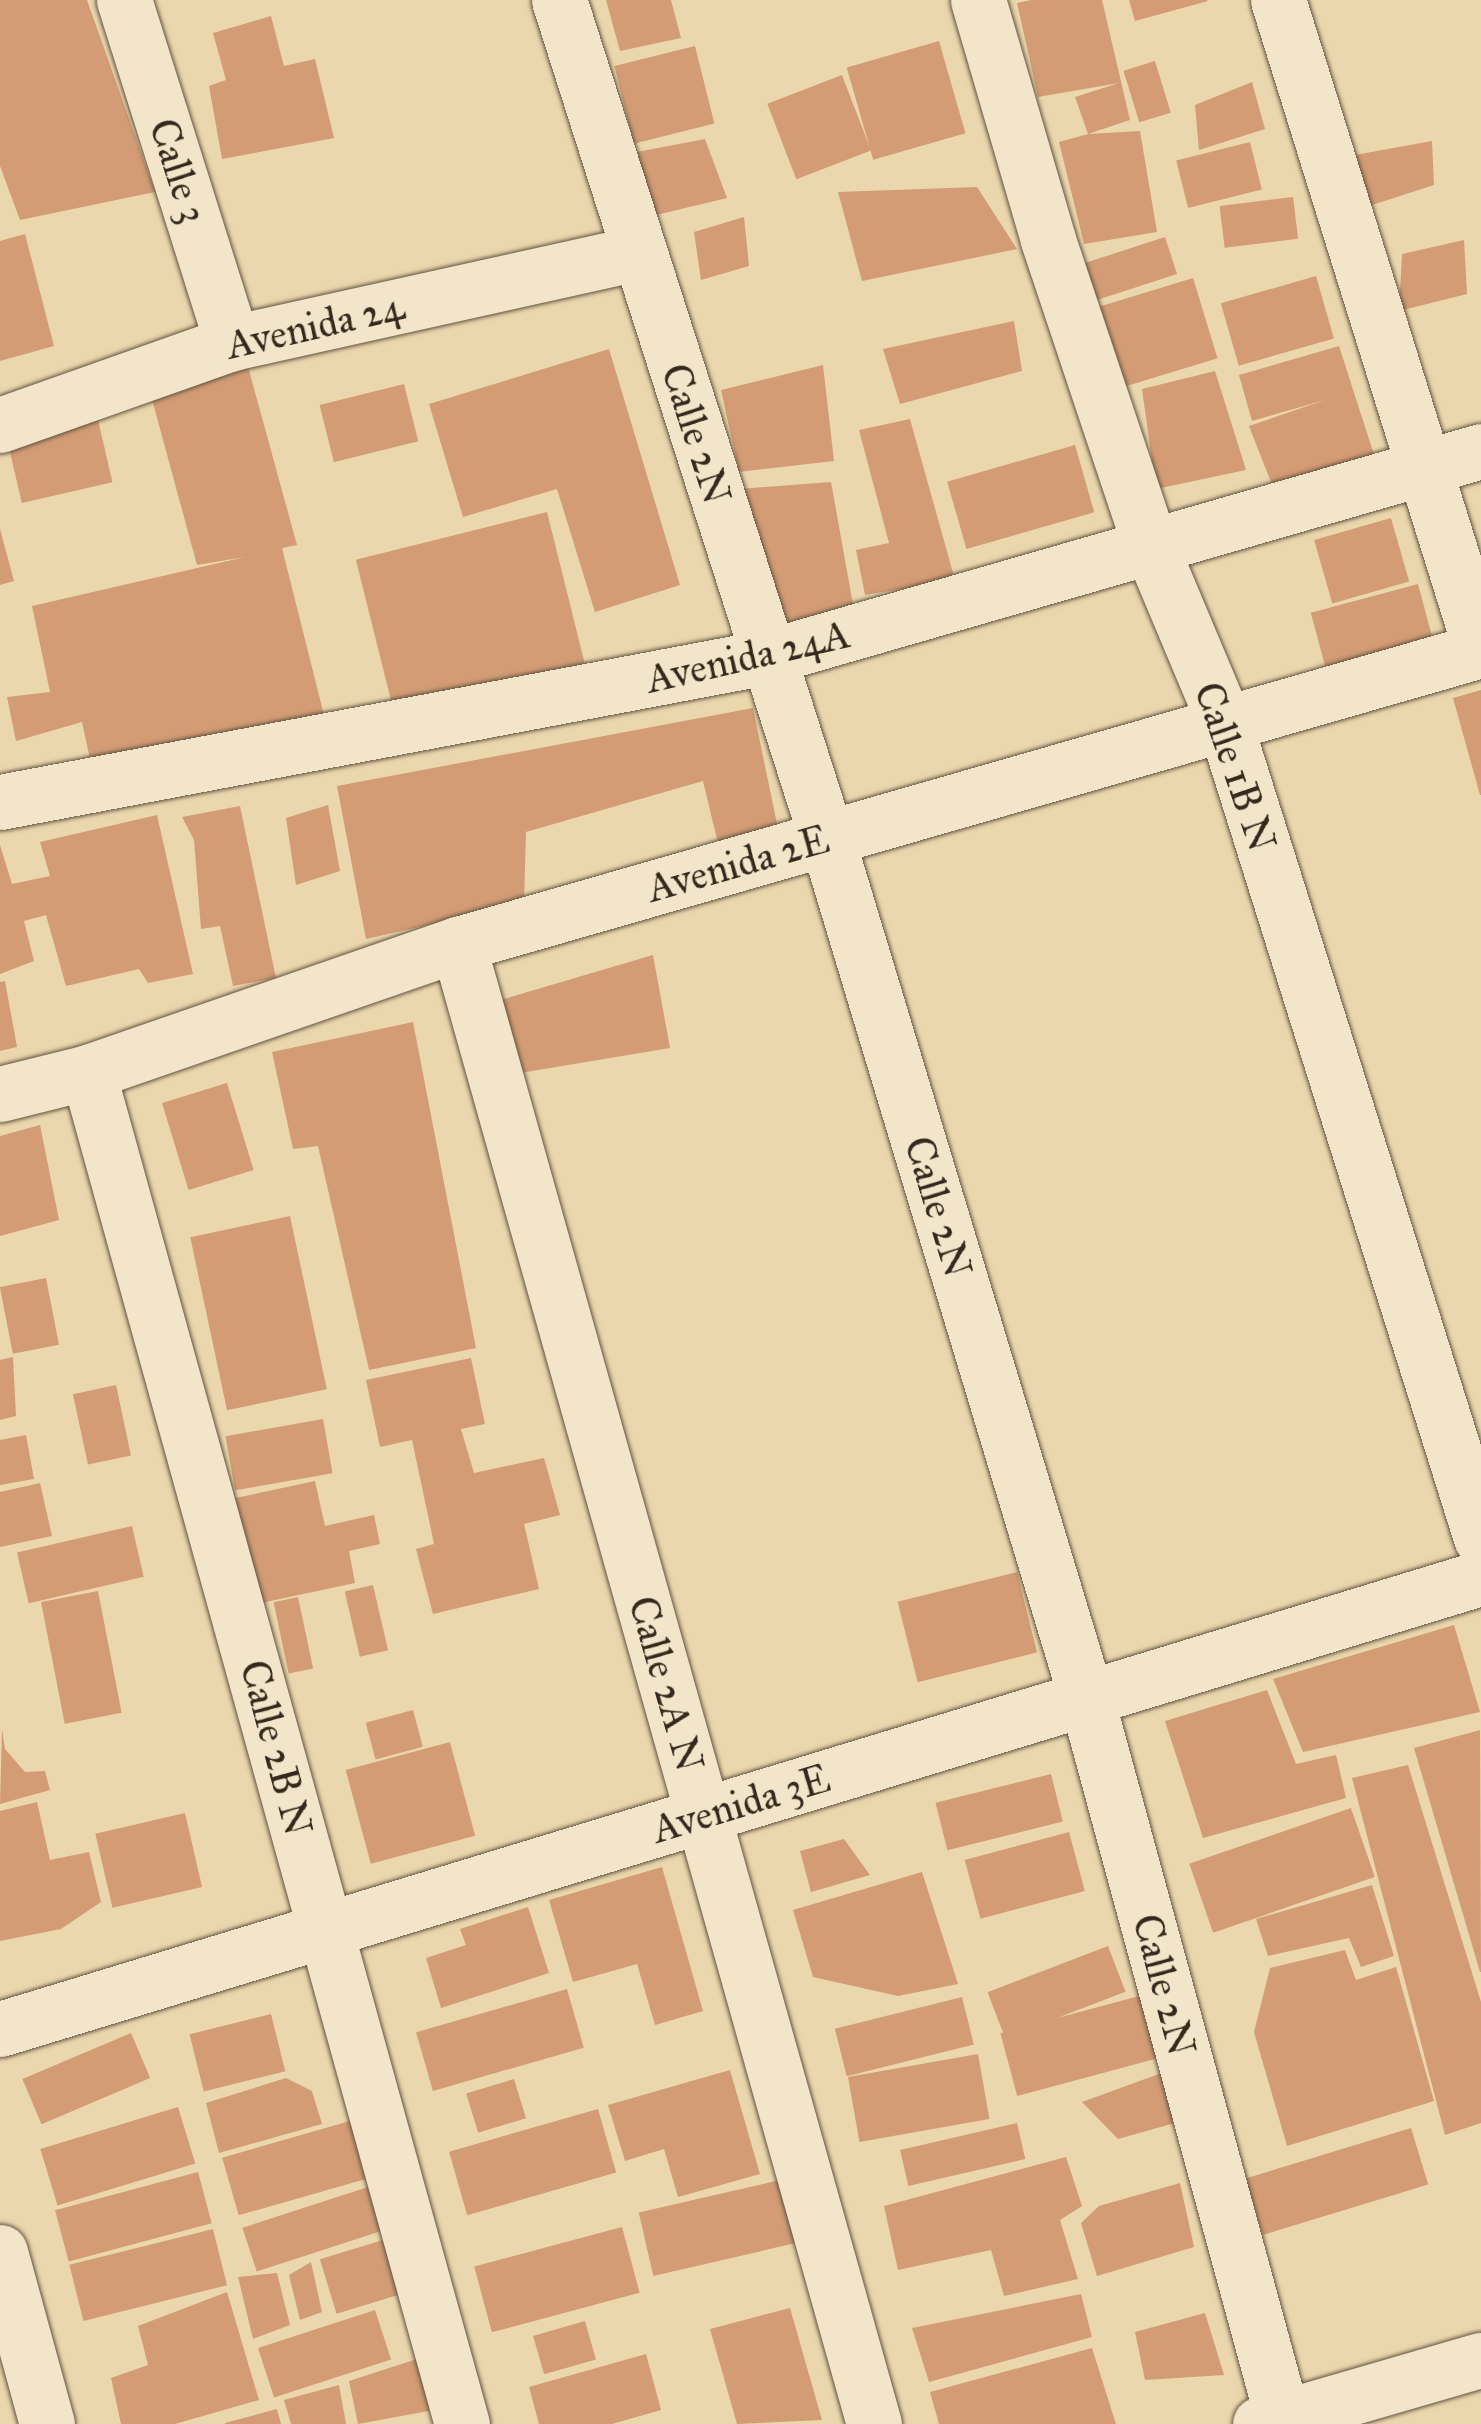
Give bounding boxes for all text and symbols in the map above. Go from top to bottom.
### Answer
street label: Calle 3 [139,113,217,229]
street label: Avenida 24 [222,282,408,370]
street label: Calle 2N [651,358,741,510]
street label: Avenida 24A [641,610,855,704]
street label: Calle 1B N [1184,676,1286,858]
street label: Avenida 2E [641,815,835,913]
street label: Calle 2N [894,1131,982,1283]
street label: Calle 2A N [618,1591,714,1777]
street label: Calle 2B N [230,1655,322,1841]
street label: Avenida 3E [646,1754,836,1854]
street label: Calle 2N [1122,1909,1206,2061]

